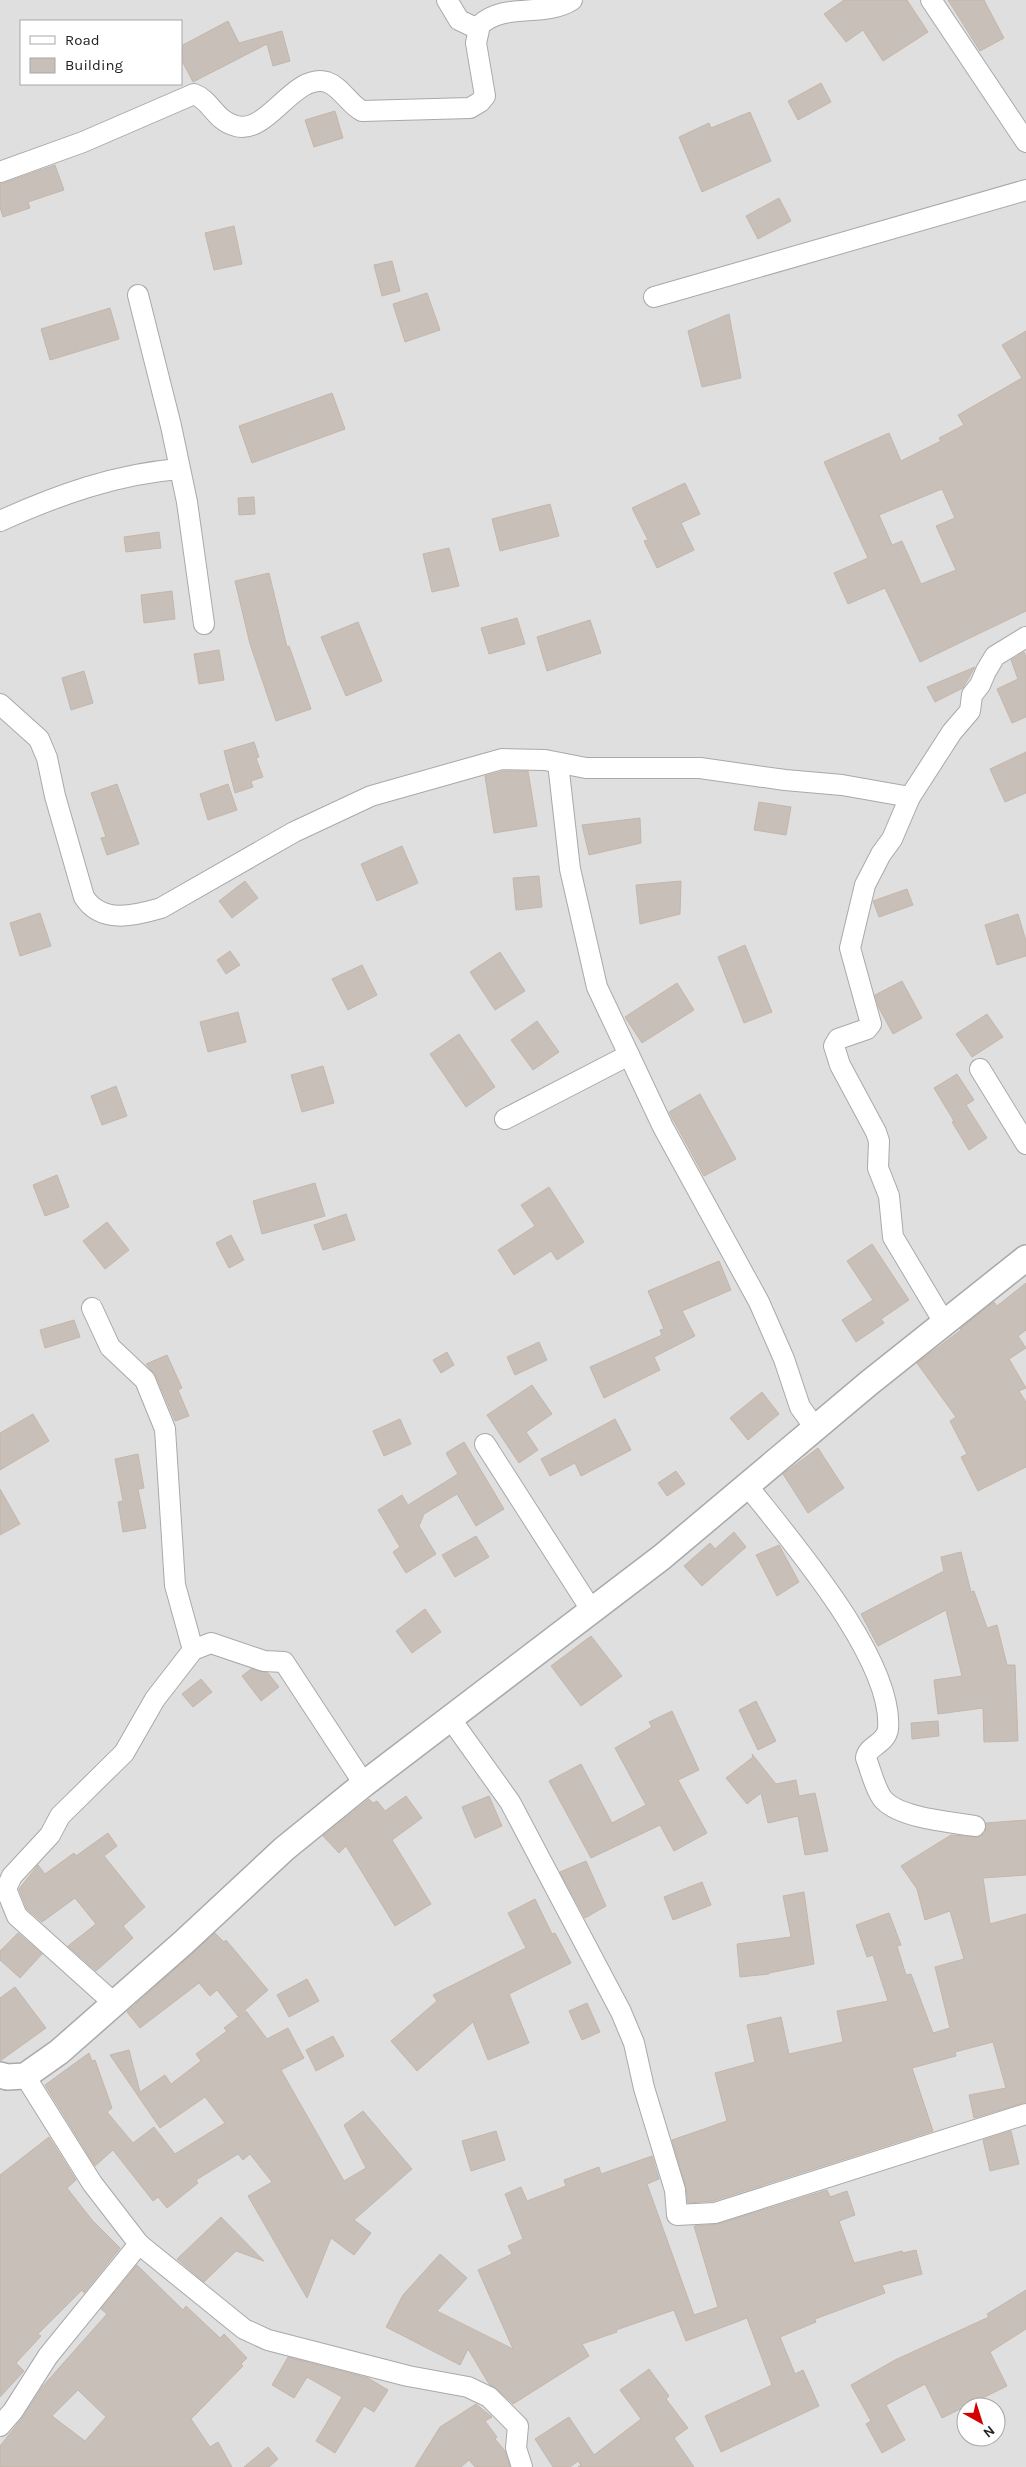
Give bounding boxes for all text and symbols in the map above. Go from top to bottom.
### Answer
legend [20,20,182,85]
text: Road [65,31,100,49]
text: Building [65,56,123,74]
north arrow [956,2397,1006,2447]
text: N [980,2422,998,2441]

